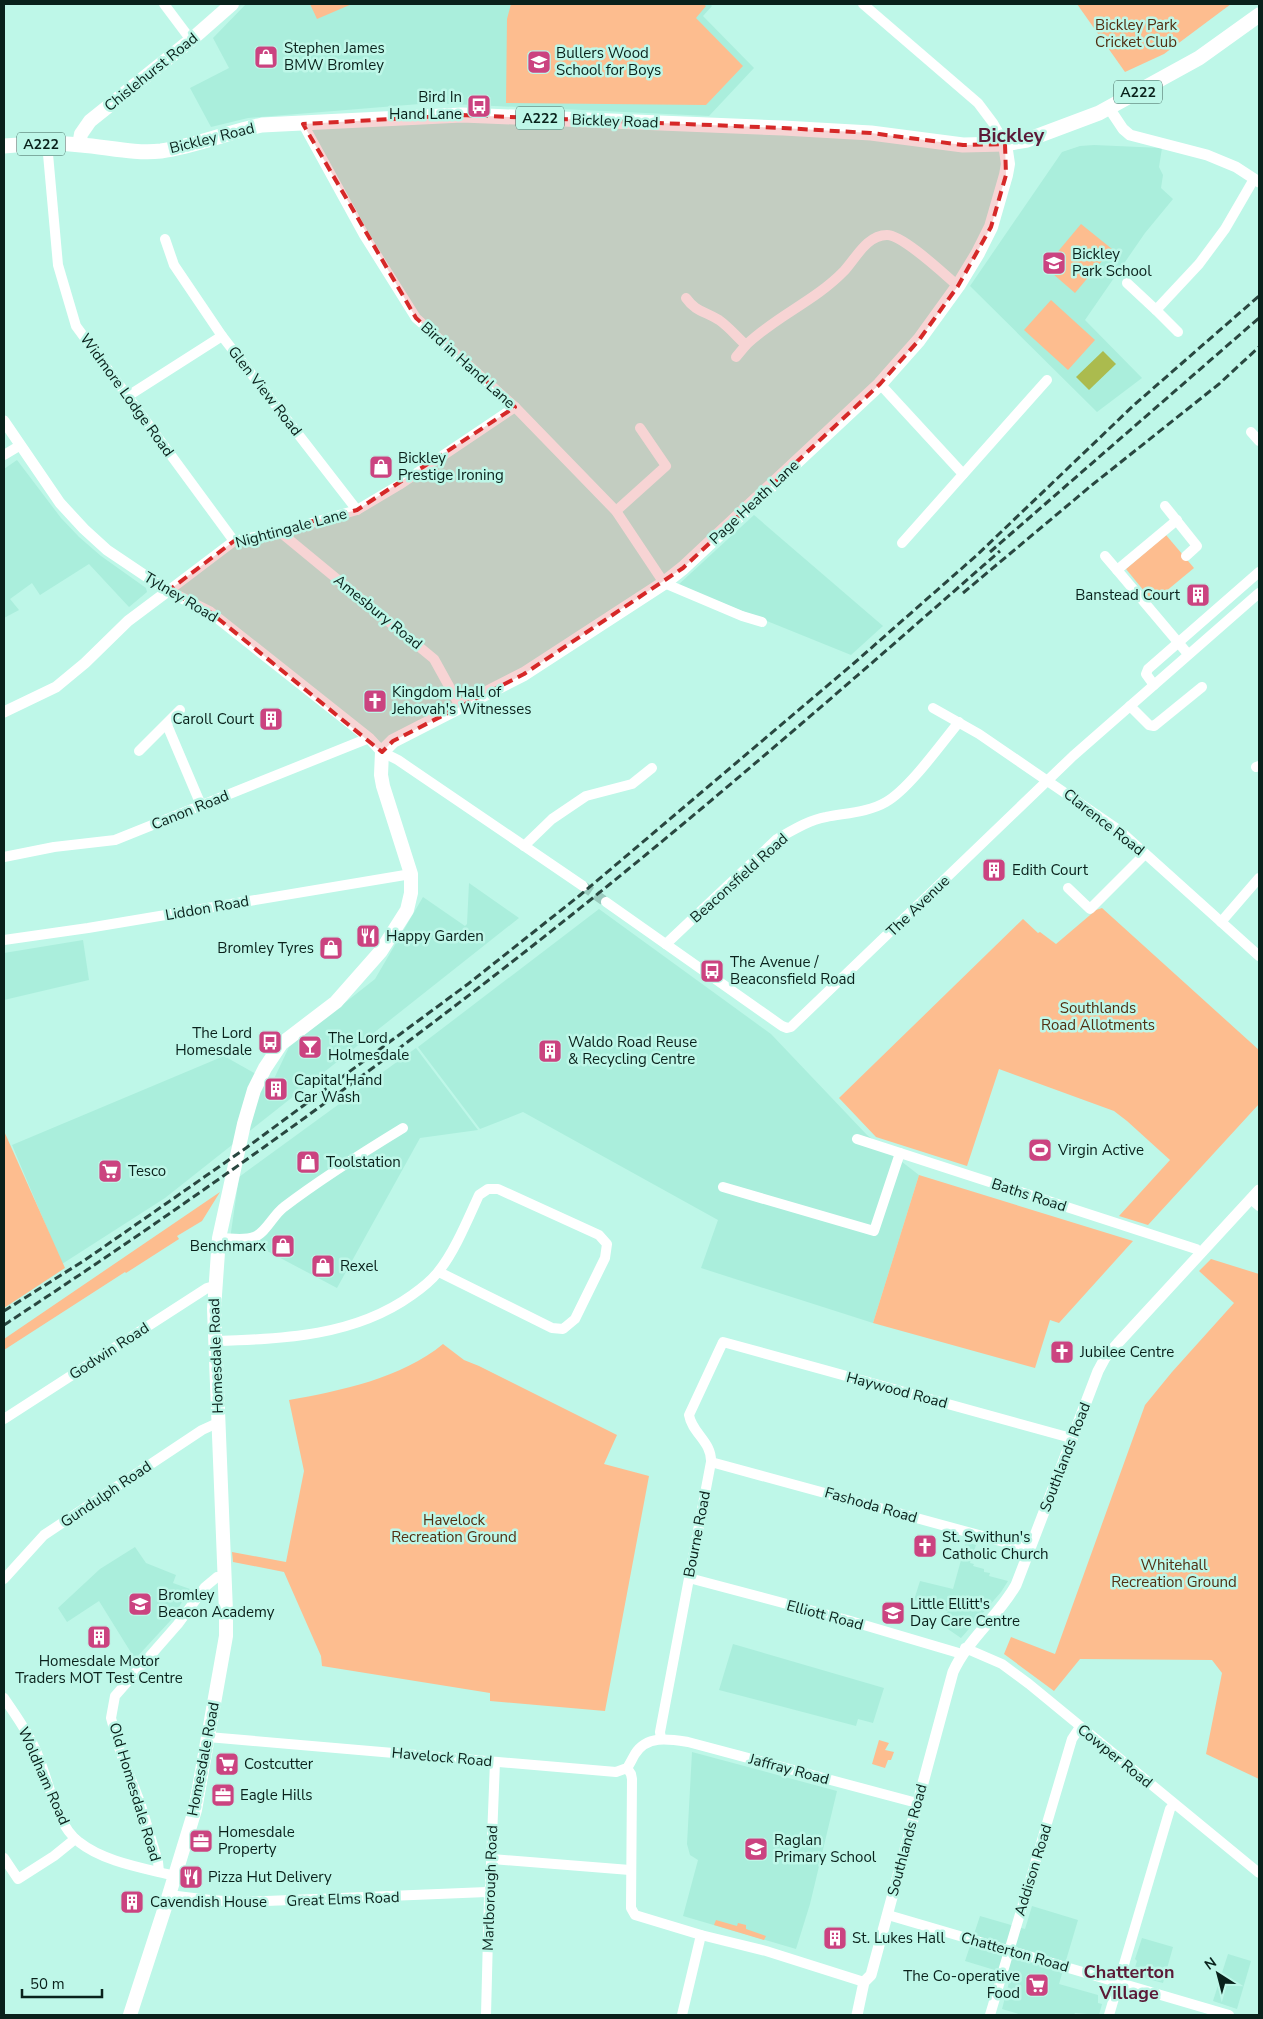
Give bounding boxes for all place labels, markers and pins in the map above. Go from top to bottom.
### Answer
place label: Stephen James BMW Bromley [284,38,385,75]
place label: Bullers Wood School for Boys [556,43,661,80]
shop icon: Stephen James BMW Bromley [253,44,279,70]
school or university icon: Bullers Wood School for Boys [526,49,552,75]
place label: Bird In Hand Lane [389,87,462,124]
bus stop icon: Bird In Hand Lane [466,93,492,119]
place label: Bickley Park School [1072,244,1152,281]
school or university icon: Bickley Park School [1041,250,1067,276]
place label: Bickley Prestige Ironing [398,448,504,485]
shop icon: Bickley Prestige Ironing [368,454,394,480]
building icon: Banstead Court [1185,582,1211,608]
place label: Banstead Court [1075,585,1181,605]
place label: Kingdom Hall of Jehovah's Witnesses [391,682,531,719]
church icon: Kingdom Hall of Jehovah's Witnesses [362,688,388,714]
building icon: Caroll Court [258,706,284,732]
place label: Caroll Court [173,709,255,729]
building icon: Edith Court [981,857,1007,883]
place label: Edith Court [1012,860,1089,880]
restaurant icon: Happy Garden [355,923,381,949]
place label: Happy Garden [386,926,484,946]
shop icon: Bromley Tyres [318,935,344,961]
place label: Bromley Tyres [217,938,314,958]
place label: The Avenue / Beaconsfield Road [730,952,855,989]
bus stop icon: The Avenue / Beaconsfield Road [699,958,725,984]
place label: The Lord Homesdale [175,1023,252,1060]
place label: The Lord Holmesdale [328,1028,409,1065]
bus stop icon: The Lord Homesdale [257,1029,283,1055]
place label: Waldo Road Reuse & Recycling Centre [568,1032,697,1069]
bar icon: The Lord Holmesdale [297,1034,323,1060]
building icon: Waldo Road Reuse & Recycling Centre [537,1038,563,1064]
place label: Capital Hand Car Wash [294,1070,382,1107]
building icon: Capital Hand Car Wash [263,1076,289,1102]
sports icon: Virgin Active [1027,1137,1053,1163]
place label: Virgin Active [1057,1140,1144,1160]
shop icon: Toolstation [295,1149,321,1175]
place label: Toolstation [326,1152,401,1172]
supermarket icon: Tesco [97,1158,123,1184]
place label: Tesco [128,1161,166,1181]
shop icon: Benchmarx [270,1233,296,1259]
place label: Benchmarx [190,1236,266,1256]
shop icon: Rexel [310,1253,336,1279]
place label: Rexel [340,1256,378,1276]
church icon: Jubilee Centre [1049,1339,1075,1365]
place label: Jubilee Centre [1079,1342,1174,1362]
place label: St. Swithun's Catholic Church [942,1527,1048,1564]
church icon: St. Swithun's Catholic Church [912,1533,938,1559]
place label: Bromley Beacon Academy [158,1585,275,1622]
school or university icon: Bromley Beacon Academy [127,1591,153,1617]
place label: Little Ellitt's Day Care Centre [910,1594,1020,1631]
school or university icon: Little Ellitt's Day Care Centre [880,1600,906,1626]
building icon: Homesdale Motor Traders MOT Test Centre [86,1624,112,1650]
place label: Homesdale Motor Traders MOT Test Centre [15,1651,183,1688]
supermarket icon: Costcutter [214,1751,240,1777]
place label: Costcutter [244,1754,314,1774]
office icon: Eagle Hills [210,1782,236,1808]
place label: Eagle Hills [240,1785,313,1805]
place label: Homesdale Property [218,1822,295,1859]
office icon: Homesdale Property [188,1828,214,1854]
place label: Raglan Primary School [774,1830,877,1867]
school or university icon: Raglan Primary School [743,1836,769,1862]
restaurant icon: Pizza Hut Delivery [178,1864,204,1890]
place label: Pizza Hut Delivery [208,1867,332,1887]
building icon: Cavendish House [119,1889,145,1915]
place label: Cavendish House [150,1892,267,1912]
building icon: St. Lukes Hall [822,1925,848,1951]
place label: St. Lukes Hall [852,1928,946,1948]
place label: The Co-operative Food [903,1966,1020,2003]
supermarket icon: The Co-operative Food [1024,1972,1050,1998]

